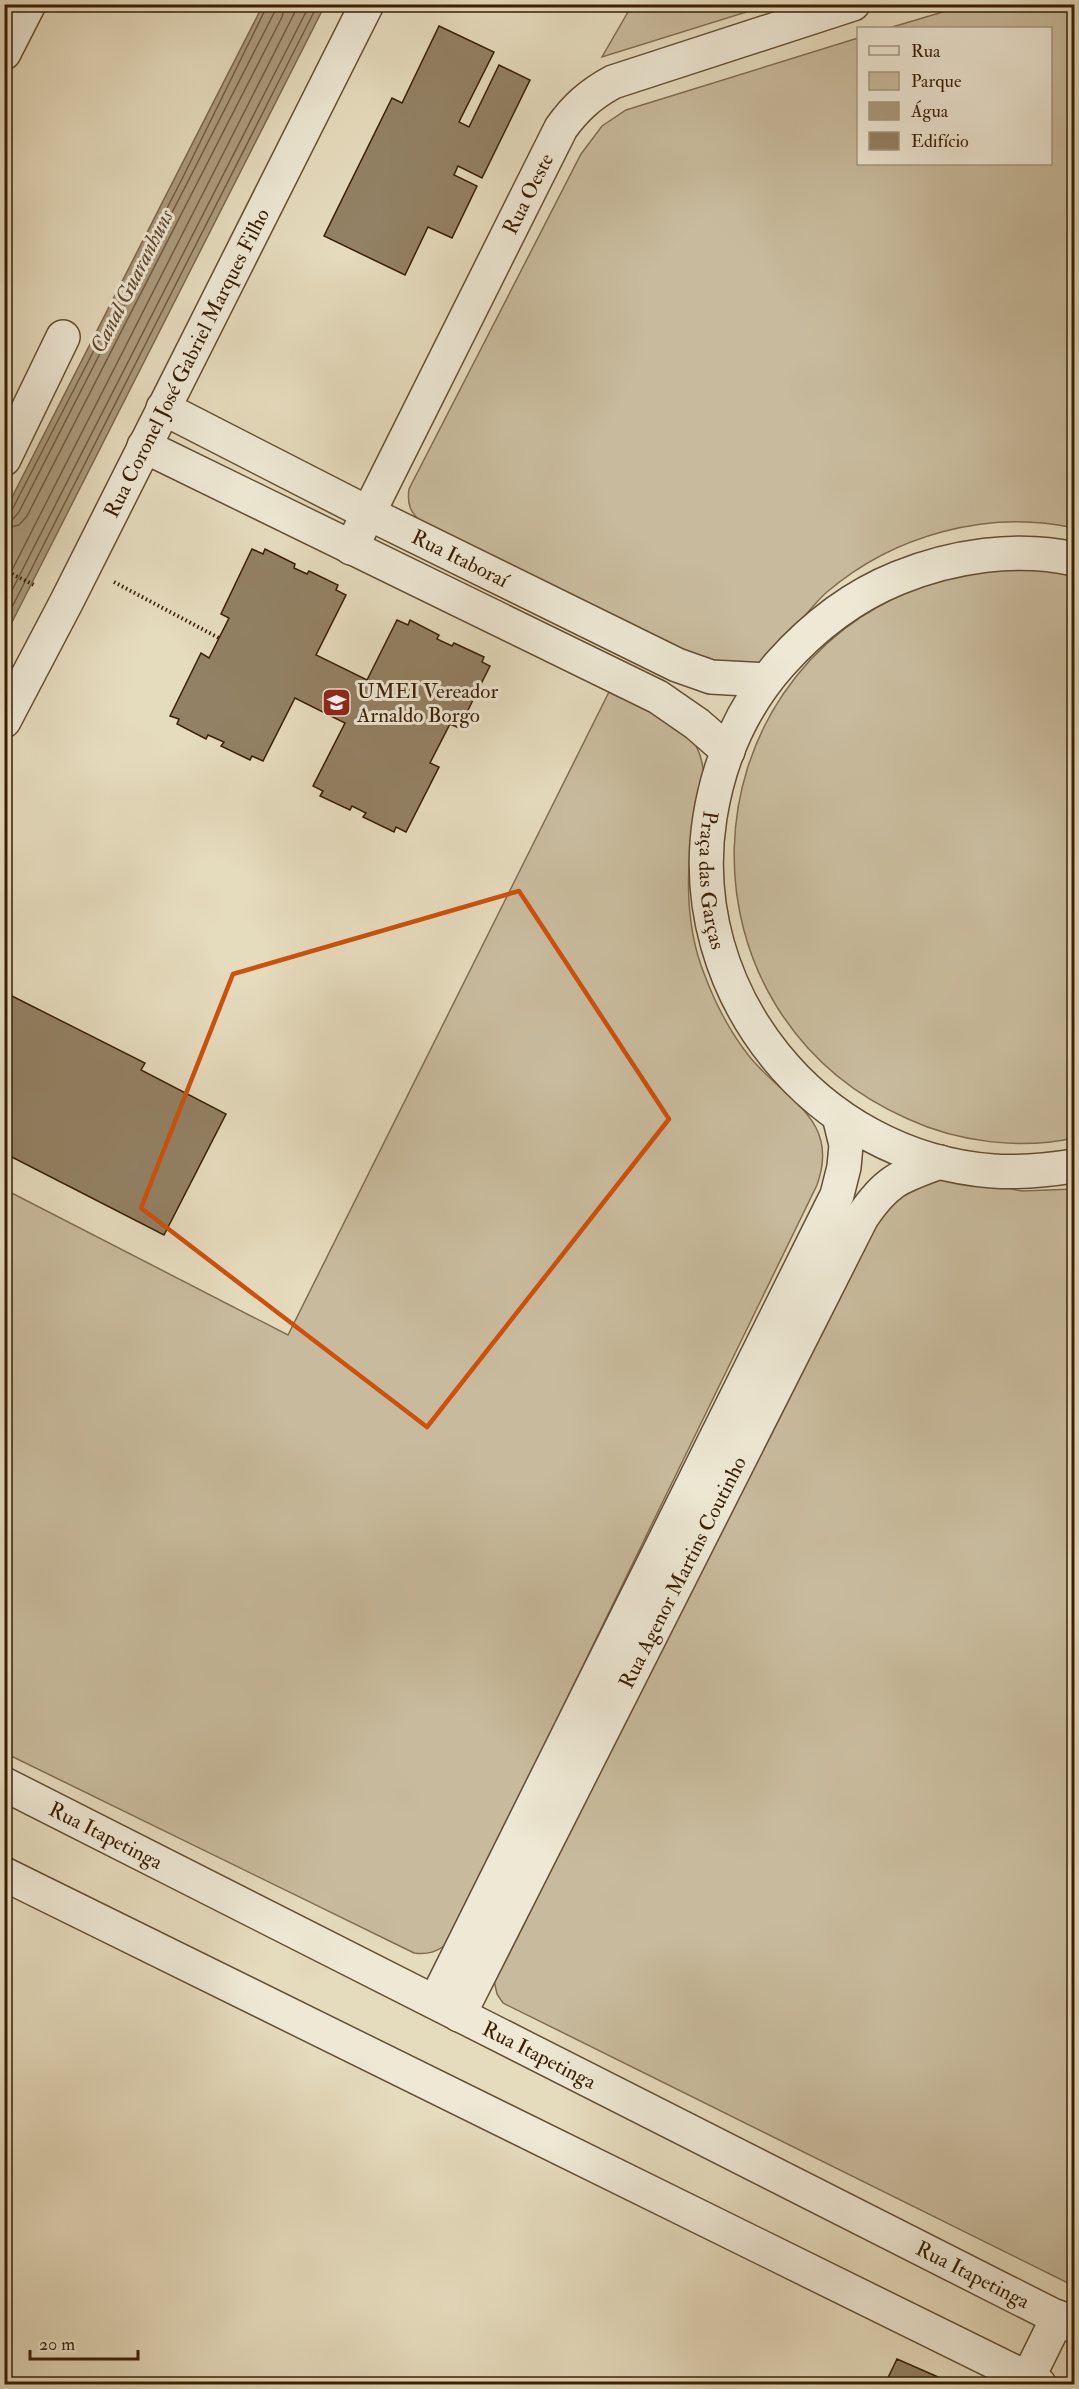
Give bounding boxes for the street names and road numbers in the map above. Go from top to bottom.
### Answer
street label: Rua Oeste [497,149,560,239]
street label: Rua Coronel José Gabriel Marques Filho [98,204,276,522]
street label: Rua Itaboraí [407,523,514,595]
street label: Praça das Garças [692,809,731,953]
street label: Rua Agenor Martins Coutinho [613,1452,753,1693]
street label: Rua Itapetinga [44,1796,167,1876]
street label: Rua Itapetinga [478,2016,601,2096]
street label: Rua Itapetinga [911,2235,1034,2315]

